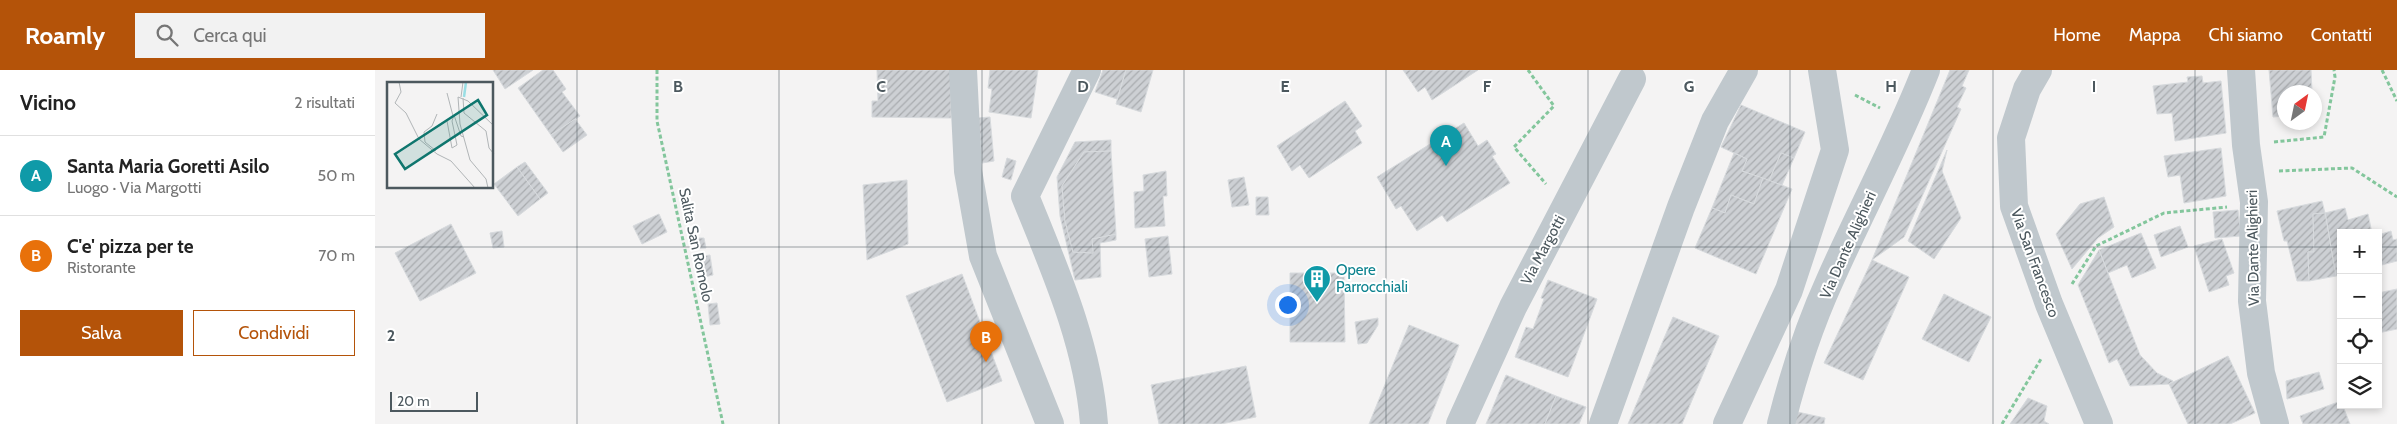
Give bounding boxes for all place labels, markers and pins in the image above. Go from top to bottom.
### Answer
pin: A [1430,125,1462,166]
place label: Opere Parrocchiali [1336,261,1408,296]
building icon: Opere Parrocchiali [1302,264,1332,303]
pin: B [970,321,1002,362]

